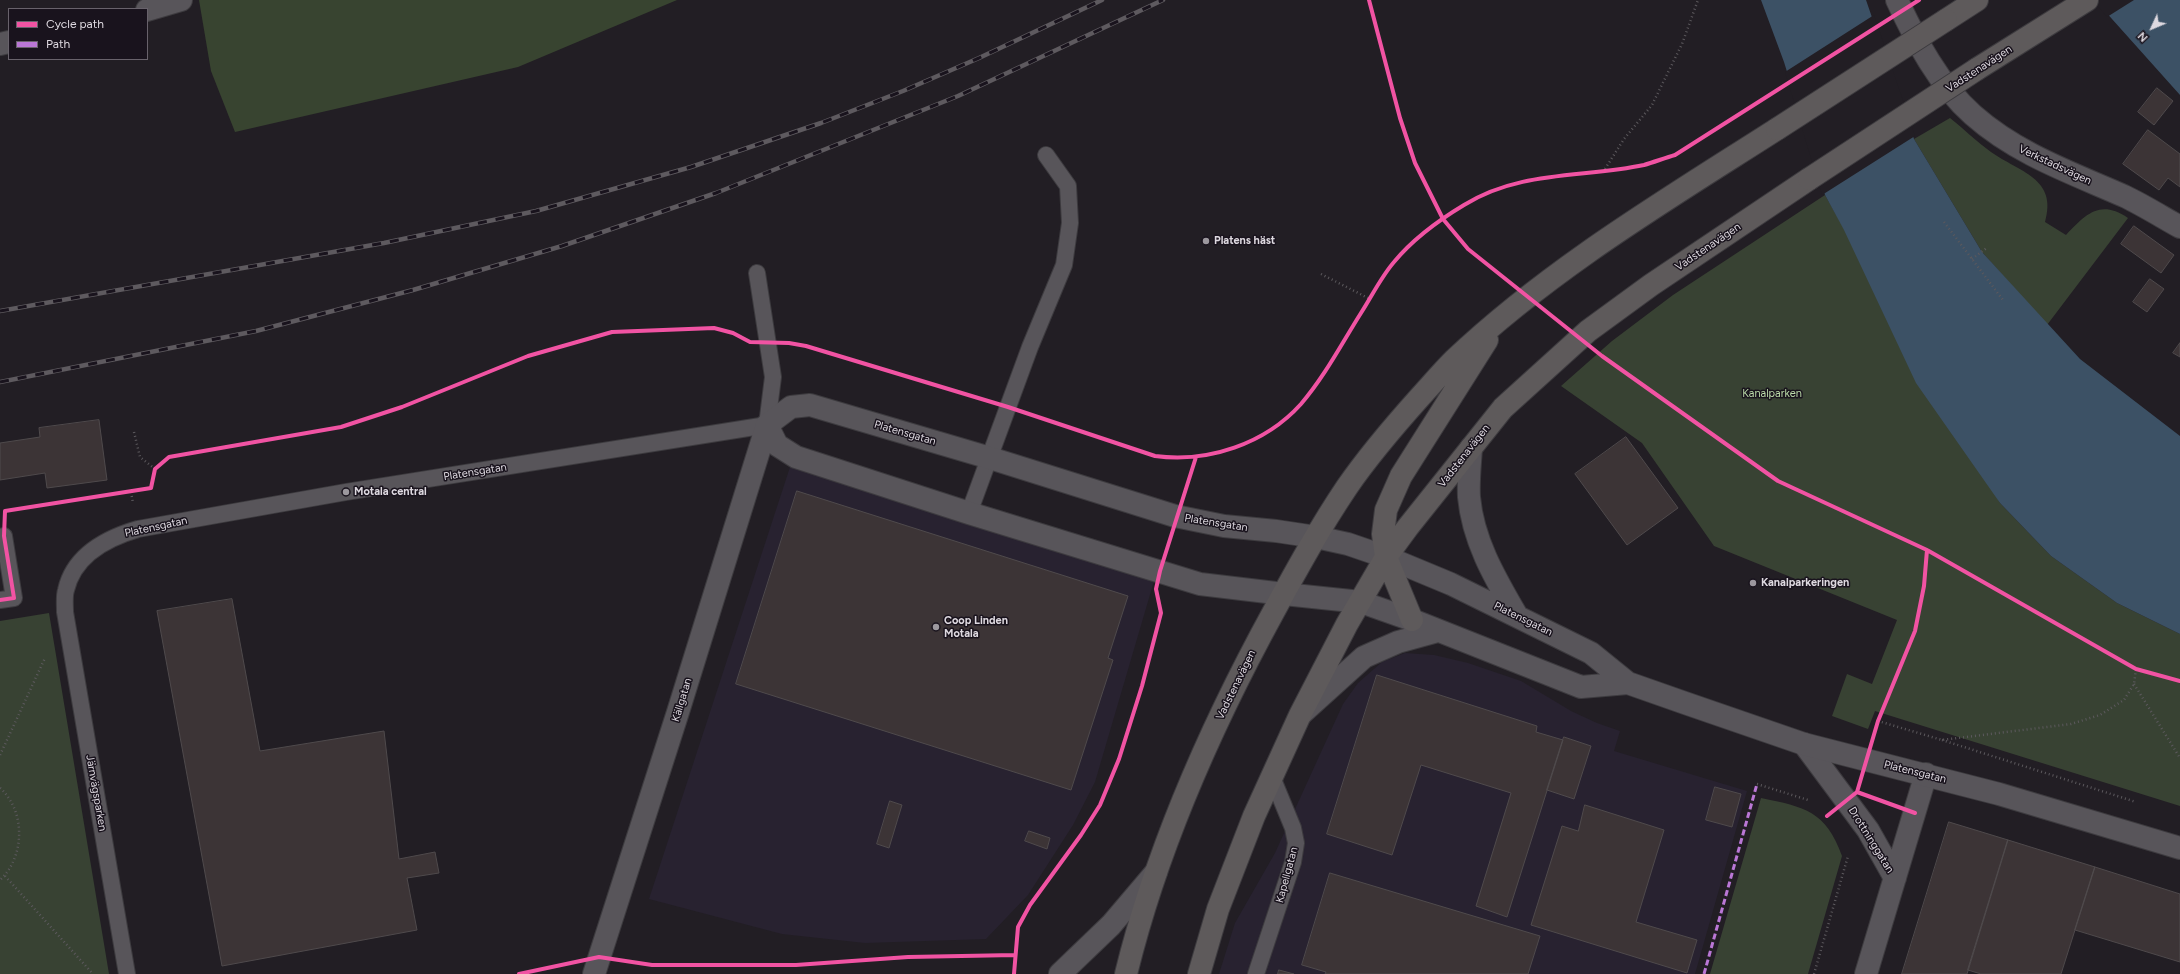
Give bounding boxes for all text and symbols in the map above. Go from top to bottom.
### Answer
legend [8,8,148,60]
north arrow [2132,8,2172,48]
text: Cycle path [46,17,104,31]
text: N [2135,29,2151,44]
text: Path [46,37,70,51]
street label: Vadstenavägen [1943,43,2015,95]
street label: Verkstadsvägen [2017,142,2093,188]
street label: Vadstenavägen [1673,220,1743,274]
place label: Platens häst [1214,234,1275,248]
marker: Platens häst [1201,236,1211,246]
park label: Kanalparken [1742,387,1802,401]
street label: Platensgatan [873,418,937,448]
street label: Vadstenavägen [1435,422,1493,490]
street label: Platensgatan [442,460,508,484]
place label: Motala central [354,485,427,499]
marker: Motala central [341,487,351,497]
street label: Platensgatan [1183,511,1249,535]
street label: Platensgatan [123,514,189,540]
place label: Kanalparkeringen [1761,576,1849,590]
marker: Kanalparkeringen [1748,578,1758,588]
street label: Platensgatan [1491,599,1555,639]
place label: Coop Linden Motala [944,614,1008,640]
marker: Coop Linden Motala [931,622,941,632]
street label: Vadstenavägen [1213,648,1259,722]
street label: Källgatan [669,677,695,723]
street label: Järnvägsparken [83,754,109,832]
street label: Platensgatan [1882,758,1948,786]
street label: Drottninggatan [1845,805,1897,875]
street label: Kapellgatan [1273,846,1301,904]

